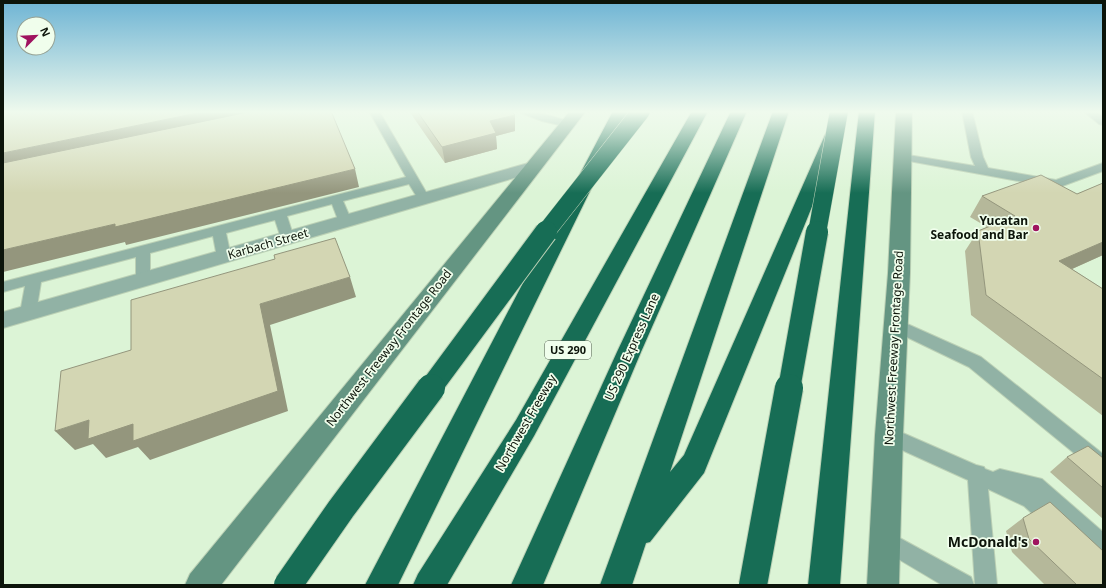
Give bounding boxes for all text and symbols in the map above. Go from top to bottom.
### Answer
north arrow [16,16,56,56]
text: N [37,25,54,39]
place label: Yucatan Seafood and Bar [930,212,1029,243]
marker: Yucatan Seafood and Bar [1031,223,1041,233]
street label: Karbach Street [226,224,311,263]
street label: Northwest Freeway Frontage Road [880,250,907,446]
street label: Northwest Freeway Frontage Road [322,266,455,430]
street label: US 290 Express Lane [600,290,663,403]
road number: US 290 [545,341,591,359]
street label: Northwest Freeway [491,371,561,474]
place label: McDonald's [948,532,1028,551]
marker: McDonald's [1031,537,1041,547]

